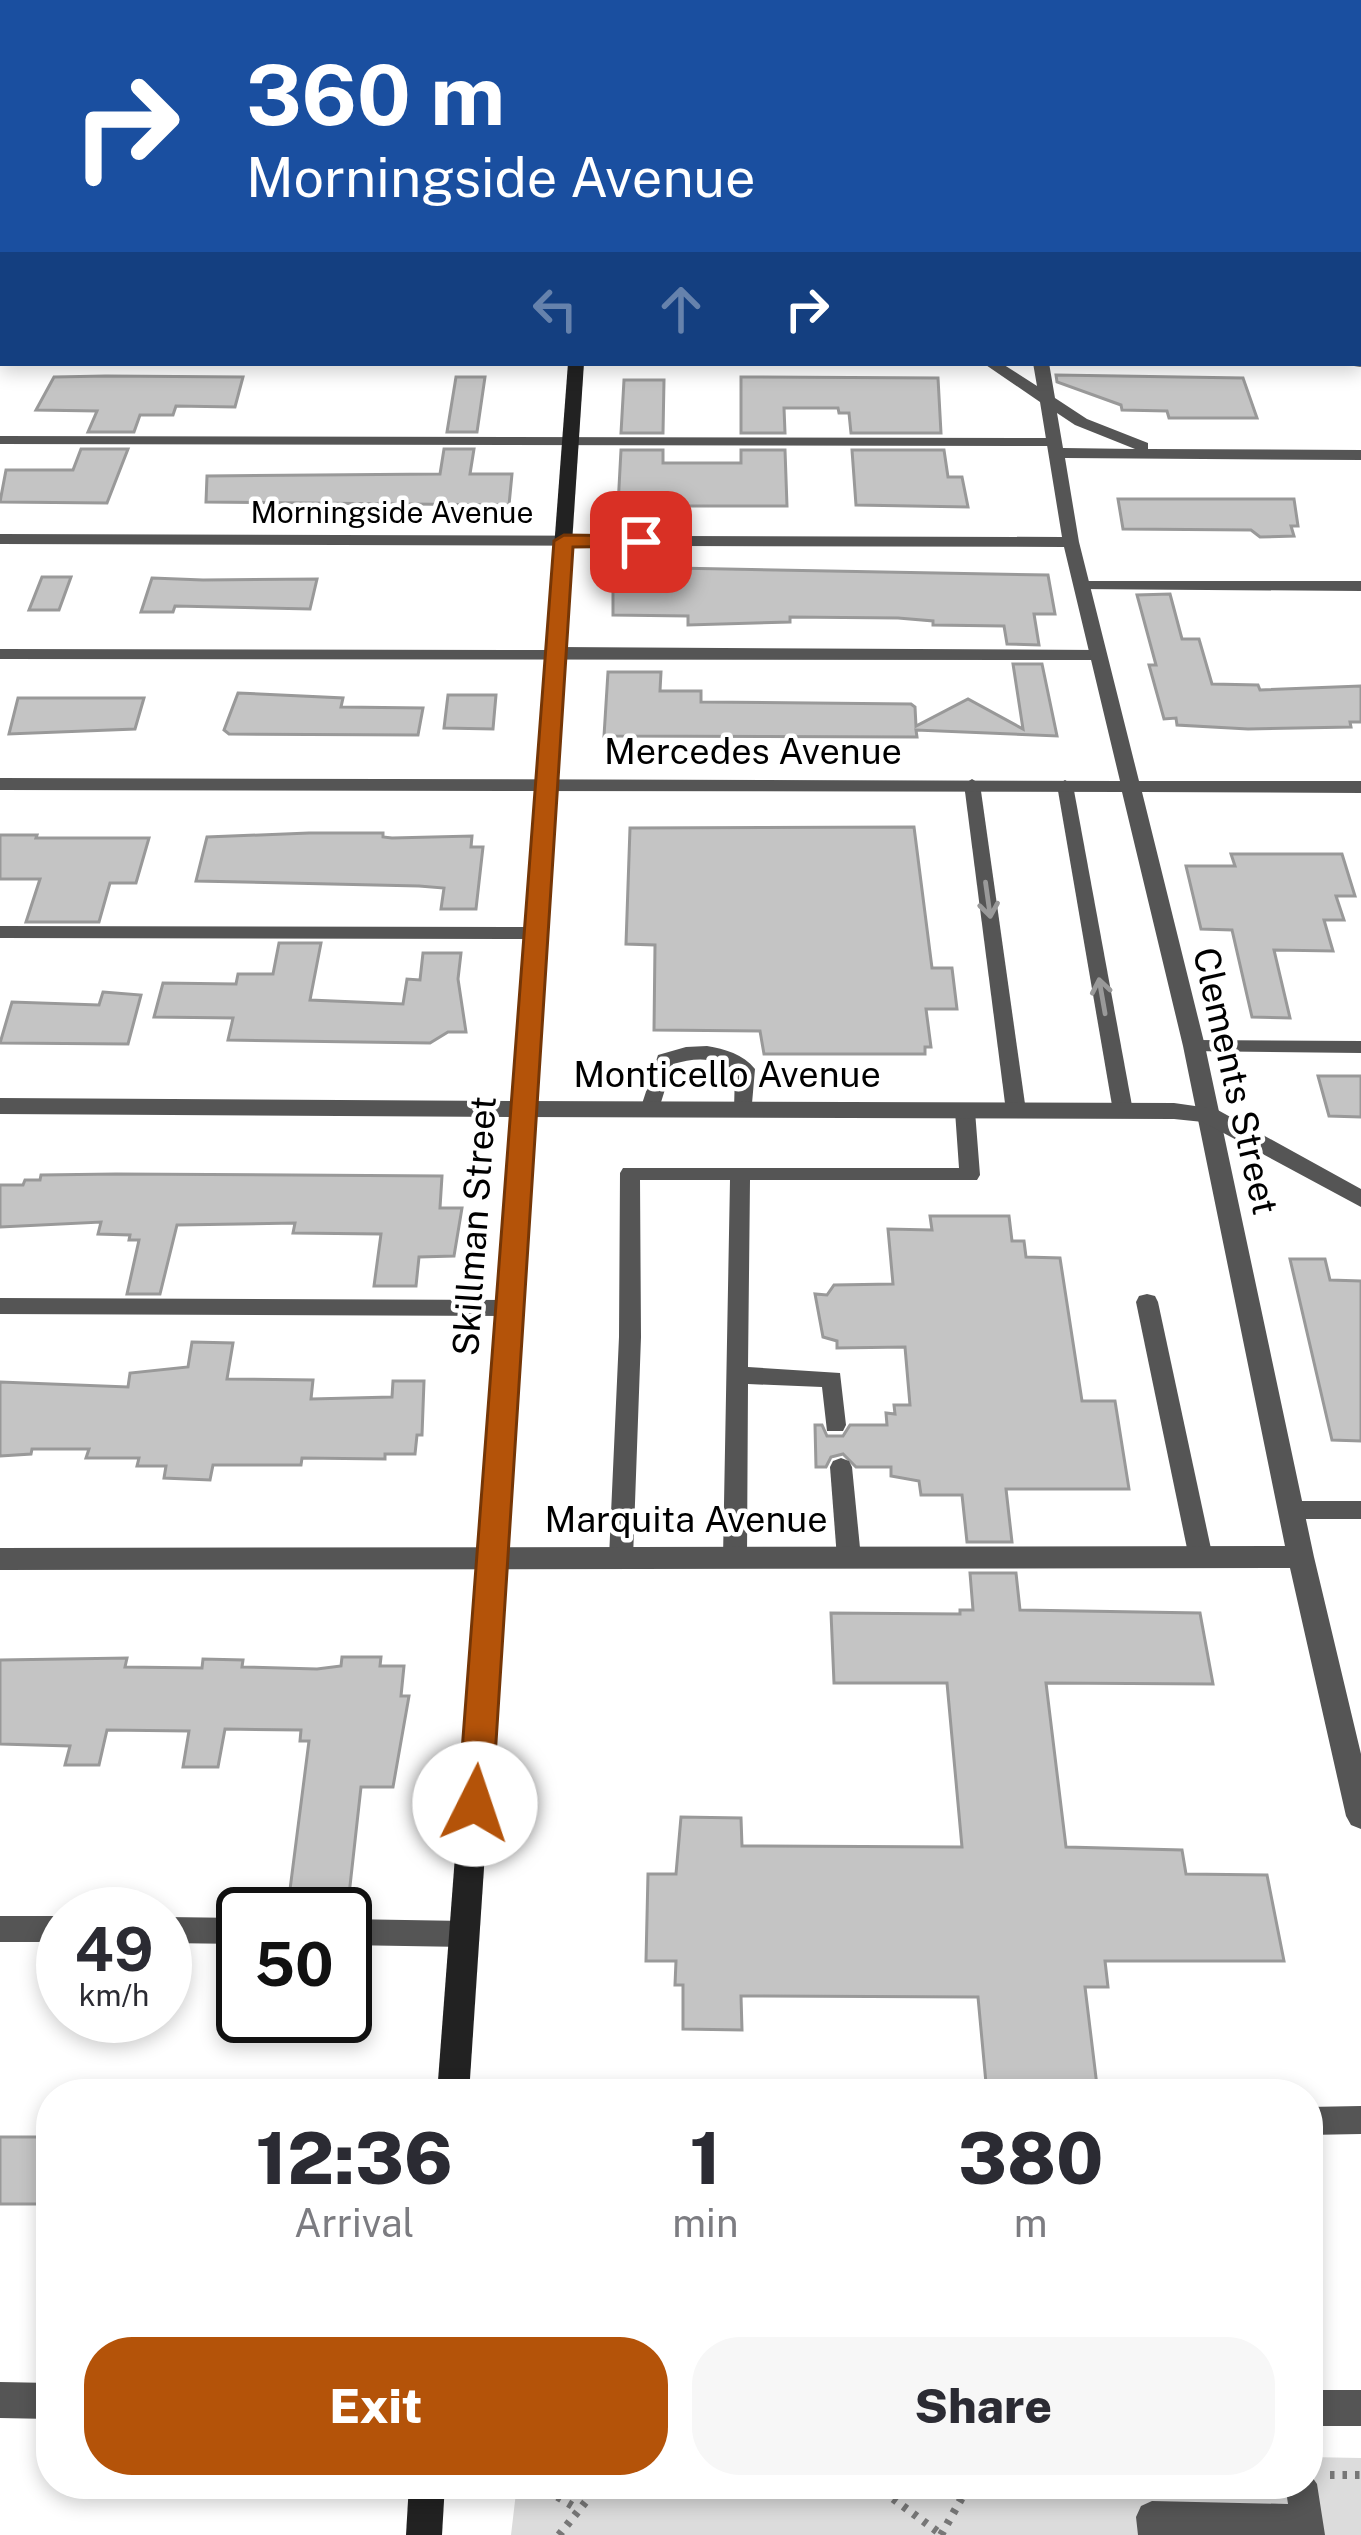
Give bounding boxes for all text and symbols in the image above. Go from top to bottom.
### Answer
text: 360 m [246,45,505,144]
icon: right [48,48,204,204]
text: Morningside Avenue [246,146,756,209]
icon: left [522,276,588,342]
icon: ahead [648,276,714,342]
icon: right [774,276,840,342]
pin [590,491,692,593]
street label: Morningside Avenue [250,494,534,530]
icon: arrive [608,509,674,575]
street label: Mercedes Avenue [604,730,902,772]
one-way arrow [977,880,1000,919]
street label: Clements Street [1185,943,1287,1219]
one-way arrow [1090,977,1113,1016]
street label: Monticello Avenue [573,1053,881,1095]
street label: Skillman Street [444,1095,504,1357]
street label: Marquita Avenue [544,1498,828,1540]
position arrow [412,1741,538,1867]
speed limit sign: 50 [216,1887,372,2043]
text: 49 [75,1914,153,1985]
text: km/h [79,1977,149,2013]
text: 12:36 [256,2116,453,2200]
text: 1 [690,2116,721,2200]
text: 380 [958,2116,1103,2200]
text: Arrival [294,2200,414,2246]
text: min [672,2200,738,2246]
text: m [1014,2200,1048,2246]
button: Exit [84,2337,668,2475]
button: Share [692,2337,1275,2475]

